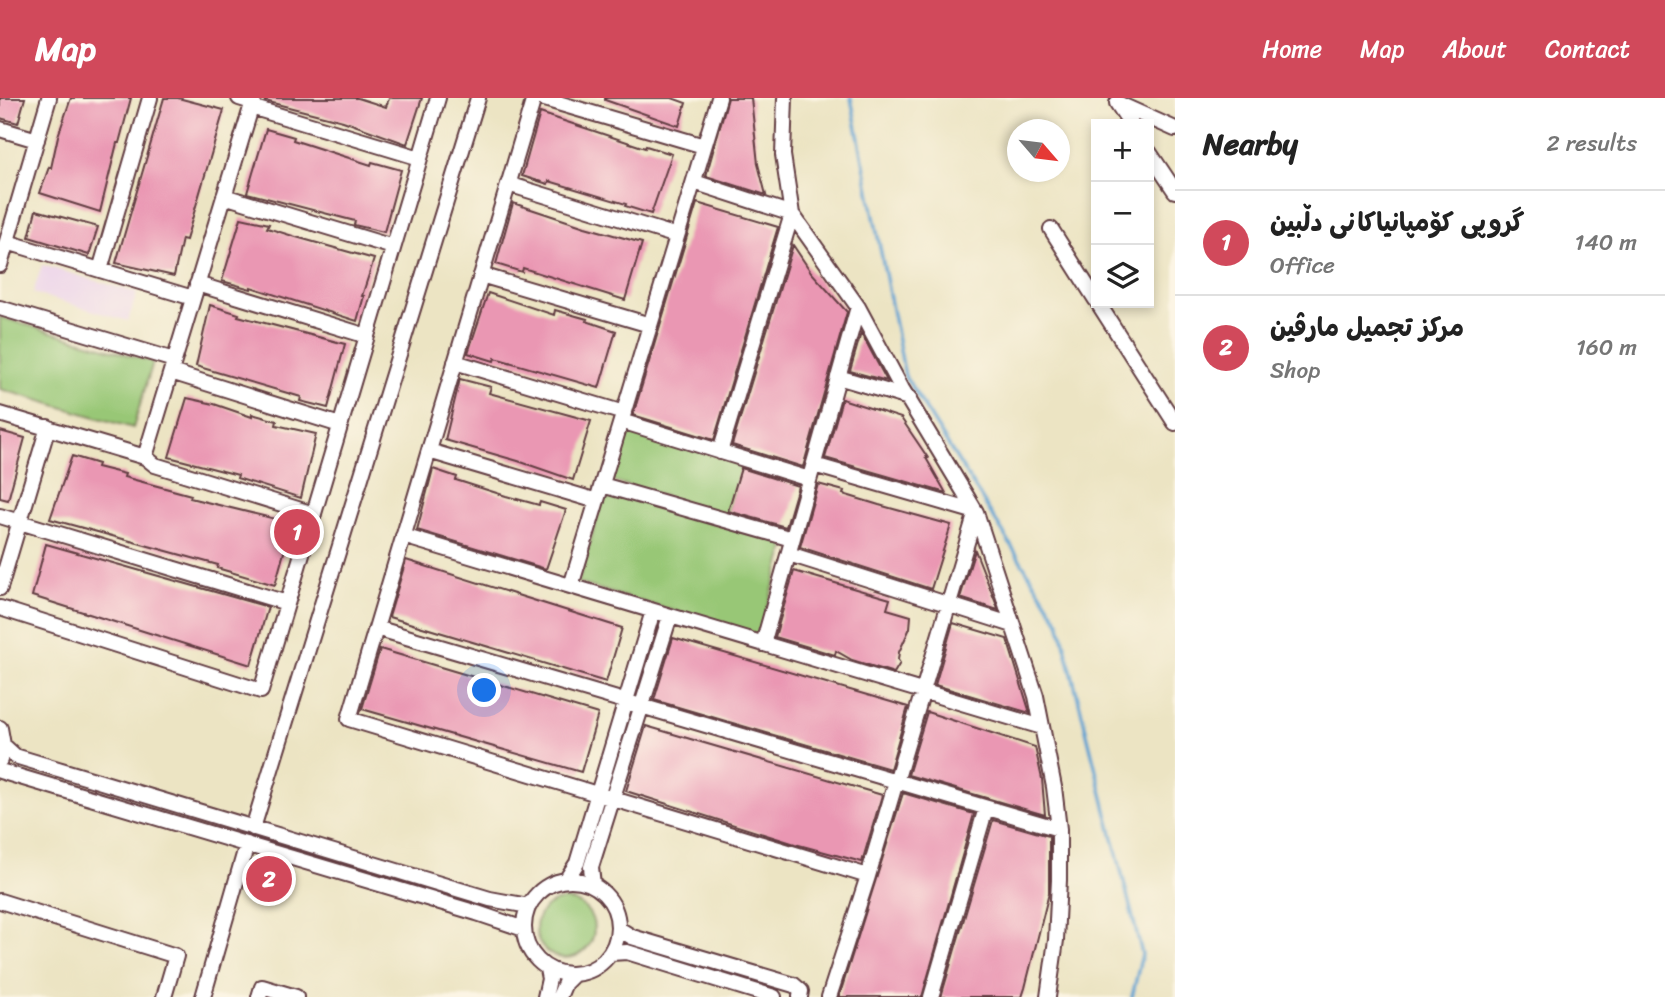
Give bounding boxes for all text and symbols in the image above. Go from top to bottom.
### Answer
text: Map [35,20,96,78]
text: Home [1262,28,1322,70]
text: Map [1360,28,1404,70]
text: About [1442,28,1507,70]
text: Contact [1545,28,1630,70]
text: Nearby [1203,117,1298,171]
north arrow [1007,119,1070,182]
map controls [1091,119,1154,308]
button: + [1091,119,1154,182]
text: 2 results [1546,123,1637,164]
button: − [1091,182,1154,245]
text: گروپی کۆمپانیاکانی دڵبین [1270,199,1524,245]
text: 1 [1221,222,1231,263]
text: 140 m [1575,222,1637,263]
button: layers [1091,245,1154,308]
text: Office [1270,245,1335,286]
text: مركز تجميل مارڤین [1270,304,1464,350]
text: 2 [1219,327,1233,368]
text: 160 m [1576,327,1637,368]
text: Shop [1270,350,1320,391]
pin: 1 [274,506,320,558]
your location [467,673,501,707]
pin: 2 [246,853,292,905]

